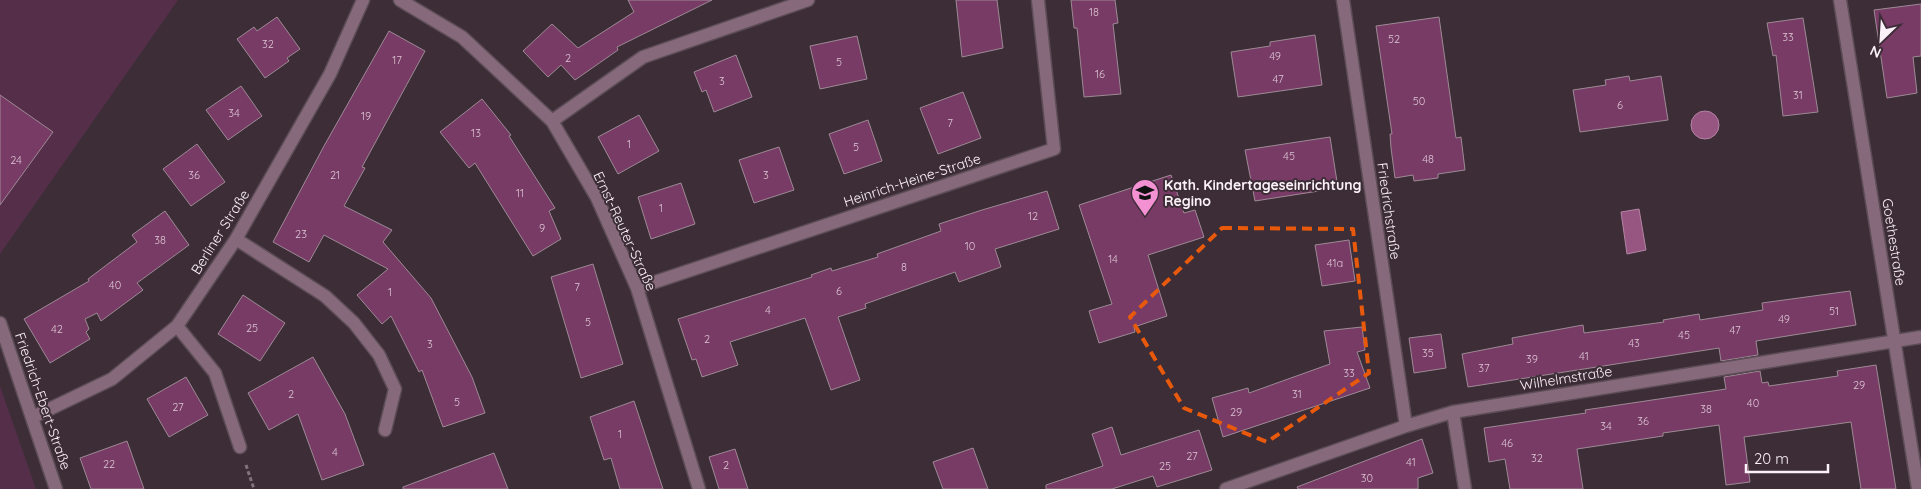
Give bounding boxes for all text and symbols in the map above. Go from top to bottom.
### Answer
house number: 18 [1089,5,1099,19]
north arrow [1856,15,1906,65]
house number: 33 [1782,30,1794,44]
house number: 52 [1388,32,1400,46]
house number: 32 [262,37,274,51]
text: N [1867,41,1884,62]
house number: 49 [1269,49,1281,63]
house number: 2 [565,51,571,65]
house number: 17 [392,53,402,67]
house number: 5 [836,55,842,69]
house number: 16 [1095,67,1105,81]
house number: 47 [1272,72,1284,86]
house number: 3 [719,74,725,88]
house number: 31 [1793,88,1803,102]
house number: 50 [1413,94,1425,108]
house number: 6 [1617,98,1623,112]
house number: 34 [228,106,240,120]
house number: 19 [361,109,371,123]
house number: 7 [947,116,953,130]
house number: 13 [471,126,481,140]
house number: 1 [627,137,631,151]
house number: 5 [853,140,859,154]
street label: Heinrich-Heine-Straße [841,149,983,211]
house number: 45 [1283,149,1295,163]
house number: 48 [1422,152,1434,166]
house number: 24 [10,153,22,167]
street label: Friedrichstraße [1373,161,1405,261]
house number: 36 [188,168,200,182]
house number: 21 [330,168,340,182]
street label: Ernst-Reuter-Straße [589,168,661,294]
house number: 3 [763,168,769,182]
place label: Kath. Kindertageseinrichtung Regino [1164,176,1361,210]
school or university icon: Kath. Kindertageseinrichtung Regino [1130,178,1160,217]
street label: Berliner Straße [187,186,253,278]
house number: 11 [516,186,524,200]
street label: Goethestraße [1878,197,1910,287]
house number: 1 [659,201,663,215]
house number: 12 [1028,209,1038,223]
house number: 9 [539,221,545,235]
house number: 23 [295,227,307,241]
house number: 38 [154,233,166,247]
house number: 10 [965,239,975,253]
house number: 14 [1108,252,1118,266]
house number: 41a [1327,256,1343,270]
house number: 8 [901,260,907,274]
house number: 40 [109,278,121,292]
house number: 7 [574,280,580,294]
house number: 6 [836,284,842,298]
house number: 1 [388,285,392,299]
house number: 4 [765,303,771,317]
house number: 51 [1829,304,1839,318]
house number: 49 [1778,312,1790,326]
house number: 5 [585,315,591,329]
house number: 25 [246,321,258,335]
house number: 42 [51,322,63,336]
house number: 47 [1729,323,1741,337]
house number: 45 [1678,328,1690,342]
street label: Friedrich-Ebert-Straße [11,330,75,472]
house number: 2 [704,332,710,346]
house number: 43 [1628,336,1640,350]
house number: 3 [427,337,433,351]
house number: 35 [1422,346,1434,360]
house number: 41 [1579,349,1589,363]
house number: 39 [1526,352,1538,366]
house number: 37 [1478,361,1490,375]
street label: Wilhelmstraße [1519,362,1613,394]
house number: 33 [1343,366,1355,380]
house number: 29 [1853,378,1865,392]
house number: 2 [288,387,294,401]
house number: 31 [1292,387,1302,401]
house number: 5 [454,395,460,409]
house number: 40 [1747,396,1759,410]
house number: 27 [172,400,184,414]
house number: 38 [1700,402,1712,416]
house number: 29 [1230,405,1242,419]
house number: 36 [1637,414,1649,428]
house number: 34 [1600,419,1612,433]
house number: 1 [618,427,622,441]
house number: 46 [1501,436,1513,450]
scale bar [1746,442,1828,474]
house number: 4 [332,445,338,459]
house number: 27 [1186,449,1198,463]
text: 20 m [1754,449,1789,468]
house number: 32 [1531,451,1543,465]
house number: 41 [1406,455,1416,469]
house number: 22 [103,457,115,471]
house number: 2 [723,458,729,472]
house number: 25 [1159,459,1171,473]
house number: 30 [1361,471,1373,485]

